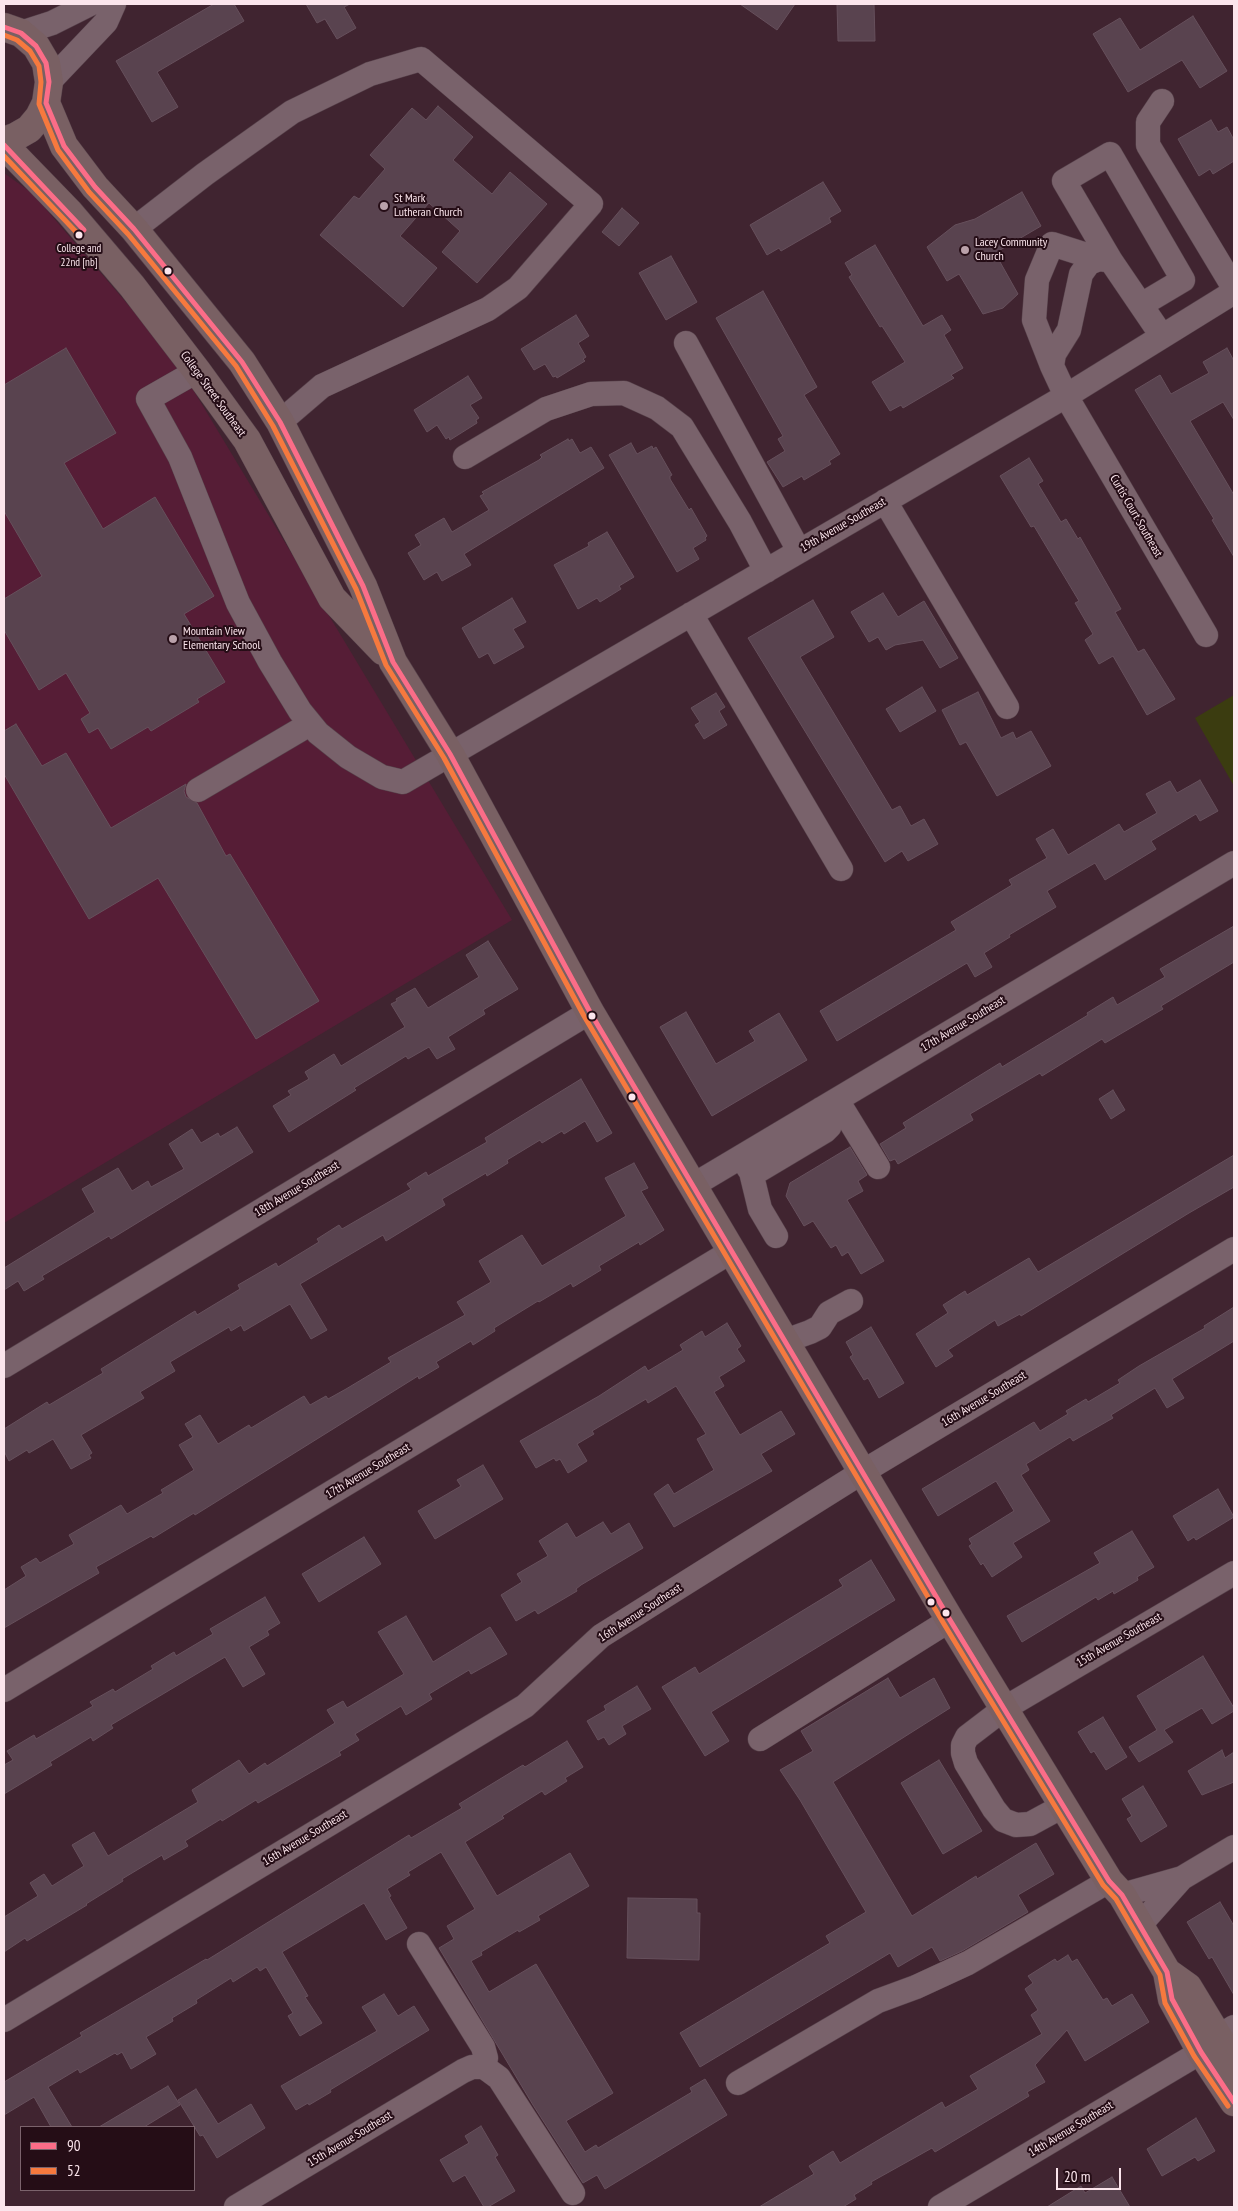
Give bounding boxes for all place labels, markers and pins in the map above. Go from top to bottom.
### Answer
place label: St Mark Lutheran Church [394,192,462,220]
marker: St Mark Lutheran Church [378,200,390,212]
marker: College and 22nd [nb] [74,230,84,240]
place label: Lacey Community Church [975,236,1047,264]
place label: College and 22nd [nb] [57,242,101,268]
marker: Lacey Community Church [959,244,971,256]
unlabelled marker [163,266,173,276]
place label: Mountain View Elementary School [183,625,260,653]
marker: Mountain View Elementary School [167,633,179,645]
unlabelled marker [587,1011,597,1021]
unlabelled marker [627,1092,637,1102]
unlabelled marker [926,1597,936,1607]
unlabelled marker [941,1608,951,1618]

